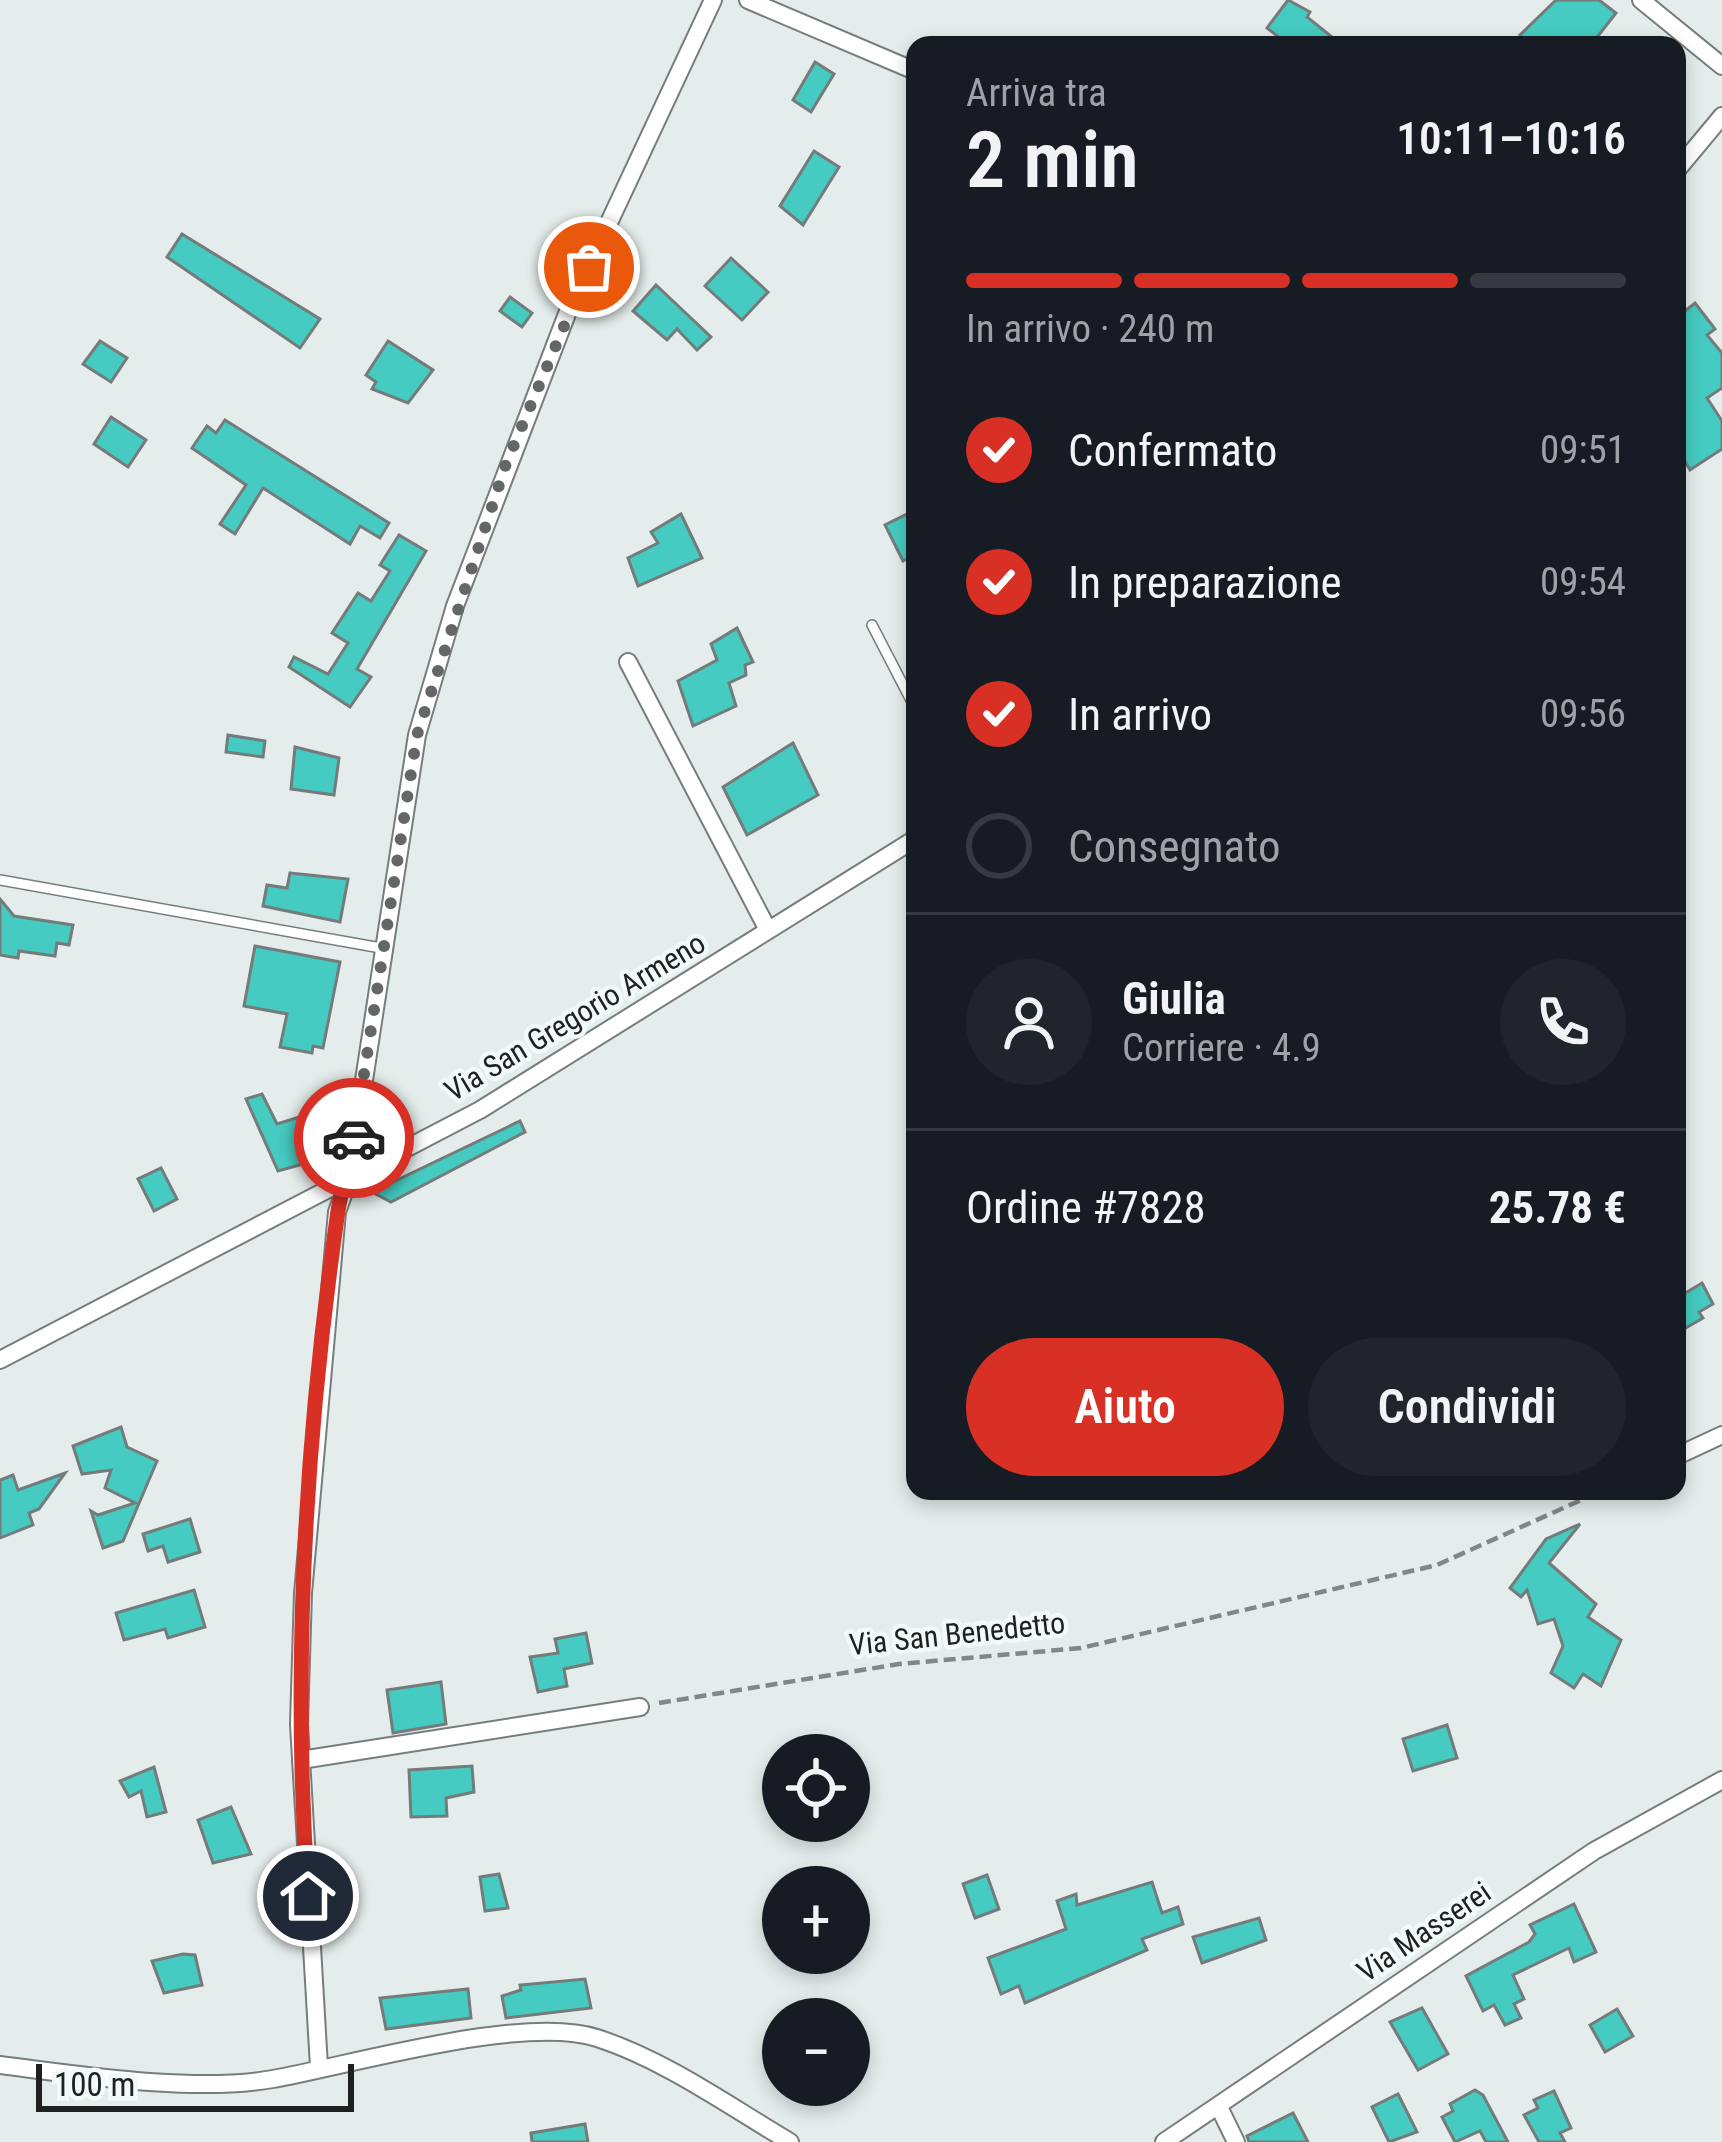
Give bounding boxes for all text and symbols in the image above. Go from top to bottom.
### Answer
text: Arriva tra [966,70,1107,116]
text: 10:11–10:16 [1396,112,1626,165]
text: 2 min [966,115,1139,206]
pin [538,216,640,318]
icon: bag [556,234,622,300]
text: In arrivo · 240 m [966,306,1214,352]
icon: check [966,417,1032,483]
text: Confermato [1068,424,1277,477]
text: 09:51 [1540,427,1626,473]
icon: check [966,549,1032,615]
text: In preparazione [1068,556,1342,609]
text: 09:54 [1540,559,1626,605]
icon: check [966,681,1032,747]
text: In arrivo [1068,688,1212,741]
text: 09:56 [1540,691,1626,737]
text: Consegnato [1068,820,1281,873]
street label: Via San Gregorio Armeno [438,925,711,1108]
button: person [966,959,1092,1085]
button: phone [1500,959,1626,1085]
text: Giulia [1122,972,1226,1025]
text: Corriere · 4.9 [1122,1025,1321,1071]
courier [294,1078,414,1198]
icon: car [321,1105,387,1171]
text: Ordine #7828 [966,1181,1206,1234]
text: 25.78 € [1489,1181,1626,1234]
button: Aiuto [966,1338,1284,1476]
button: Condividi [1308,1338,1626,1476]
street label: Via San Benedetto [847,1605,1067,1662]
map controls [762,1734,870,2106]
button: locate [762,1734,870,1842]
pin [257,1845,359,1947]
icon: home [275,1863,341,1929]
button: + [762,1866,870,1974]
street label: Via Masserei [1350,1874,1497,1989]
button: − [762,1998,870,2106]
scale bar [36,2058,354,2111]
text: 100 m [54,2065,135,2104]

